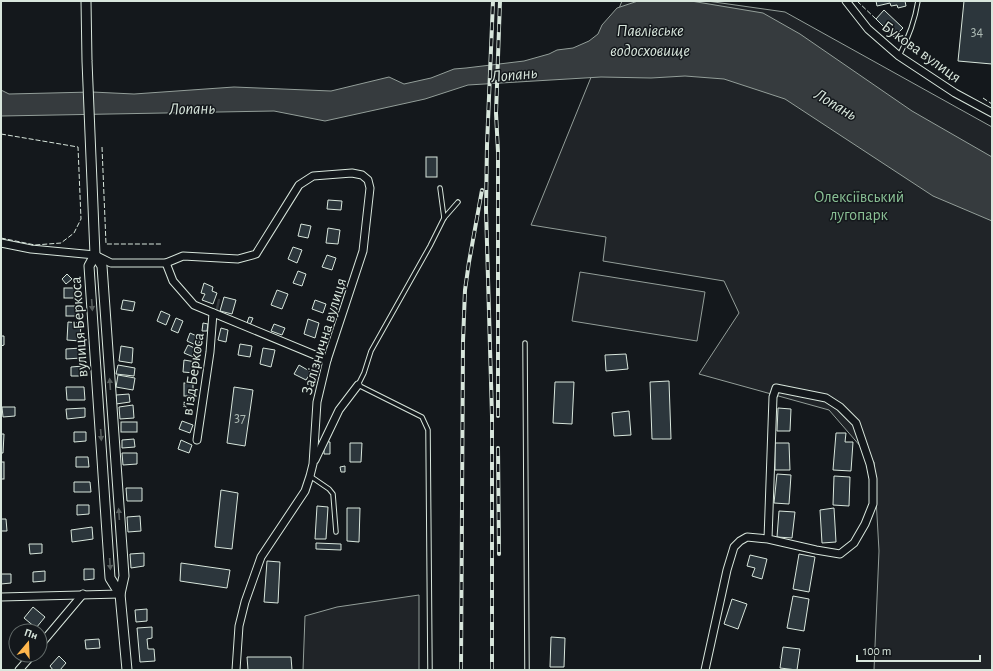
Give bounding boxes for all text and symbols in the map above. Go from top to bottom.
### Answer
street label: Букова вулиця [878,18,964,87]
water label: Павлівське водосховище [610,22,690,59]
house number: 34 [971,25,984,39]
water label: Лопань [489,64,538,85]
water label: Лопань [811,85,860,124]
water label: Лопань [168,100,216,117]
park label: Олексіївський лугопарк [814,189,904,224]
street label: вулиця Беркоса [67,276,91,378]
street label: Залізнична вулиця [299,276,350,397]
one-way arrow [88,299,95,311]
street label: в’їзд Беркоса [179,332,207,417]
one-way arrow [107,378,114,390]
house number: 37 [234,411,246,425]
one-way arrow [97,429,104,441]
one-way arrow [116,508,123,520]
one-way arrow [106,558,113,570]
north arrow [8,623,48,663]
text: Пн [23,627,39,641]
scale bar [857,637,980,663]
text: 100 m [863,645,891,657]

